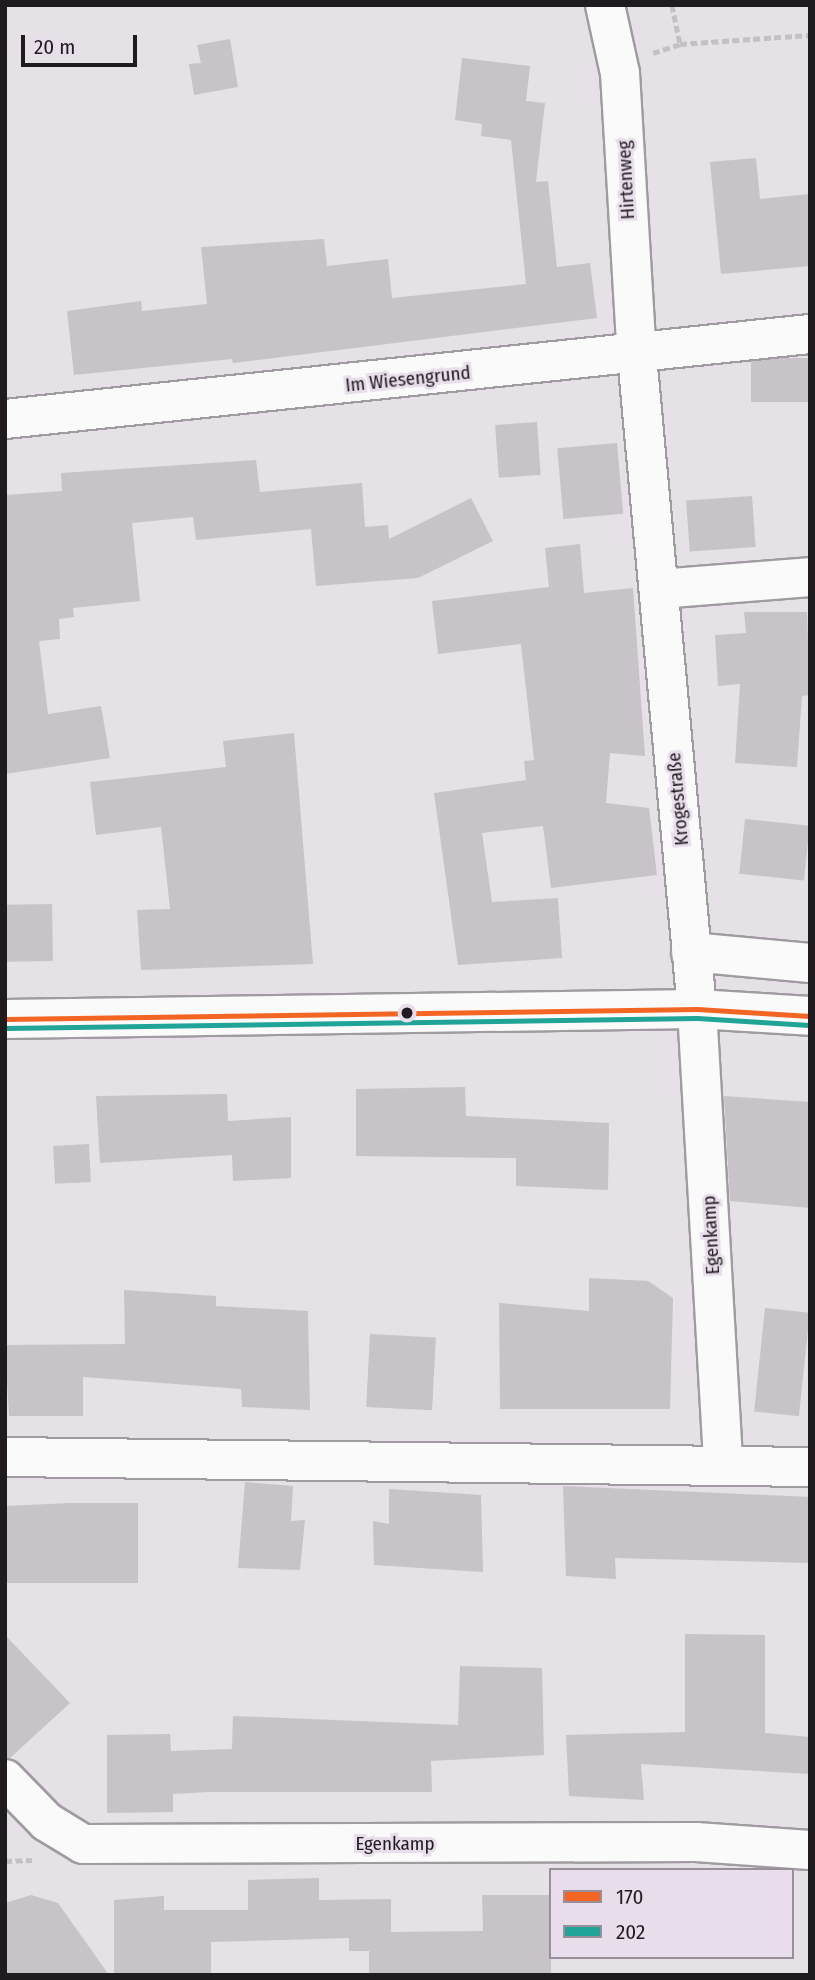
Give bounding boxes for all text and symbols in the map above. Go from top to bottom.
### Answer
scale bar [24,21,140,65]
text: 20 m [34,34,75,60]
street label: Hirtenweg [613,140,639,220]
street label: Im Wiesengrund [344,361,472,397]
street label: Krogestraße [663,751,693,847]
unlabelled marker [400,1006,414,1020]
street label: Egenkamp [698,1195,724,1275]
street label: Egenkamp [355,1833,435,1855]
legend [549,1868,794,1959]
text: 170 [616,1884,643,1910]
text: 202 [616,1919,645,1945]

